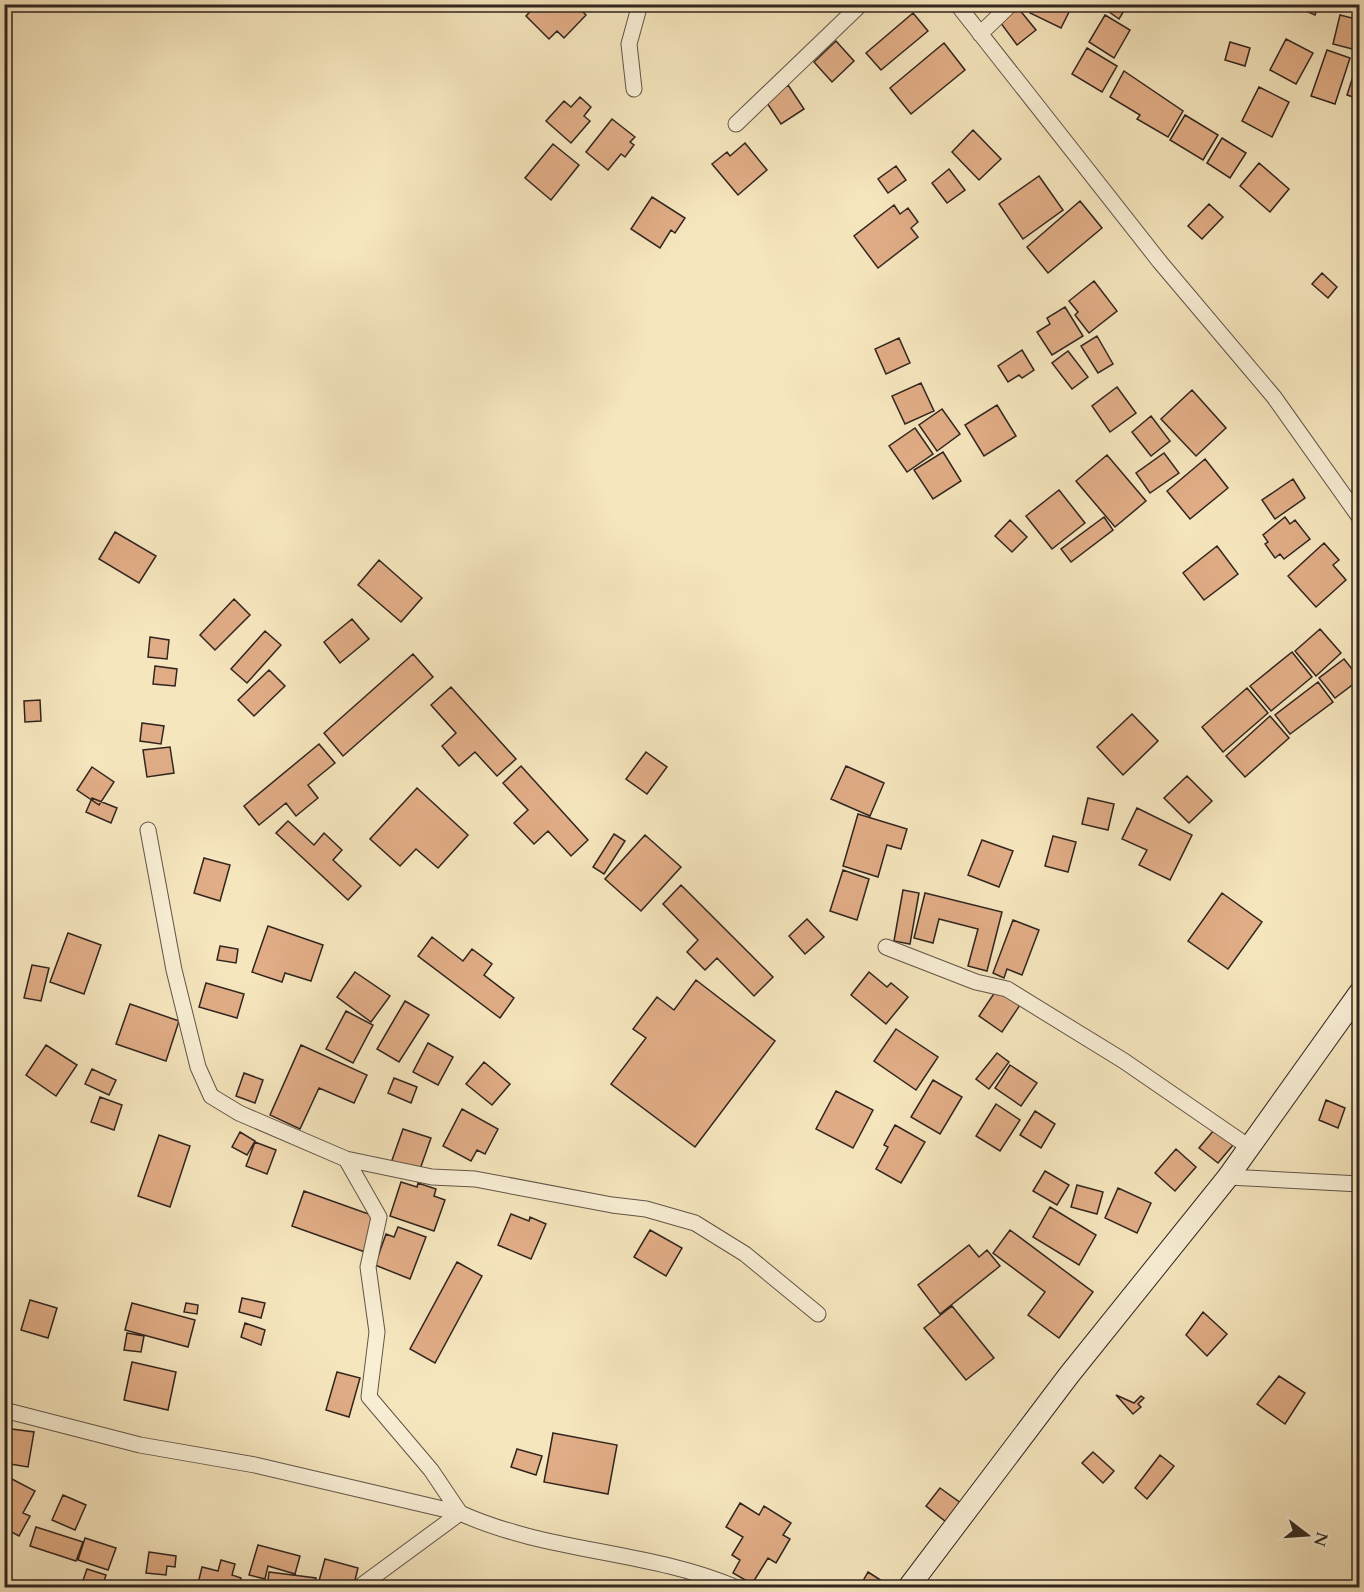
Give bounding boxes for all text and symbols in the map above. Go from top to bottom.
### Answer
north arrow [1277,1505,1337,1565]
text: N [1308,1529,1333,1549]

